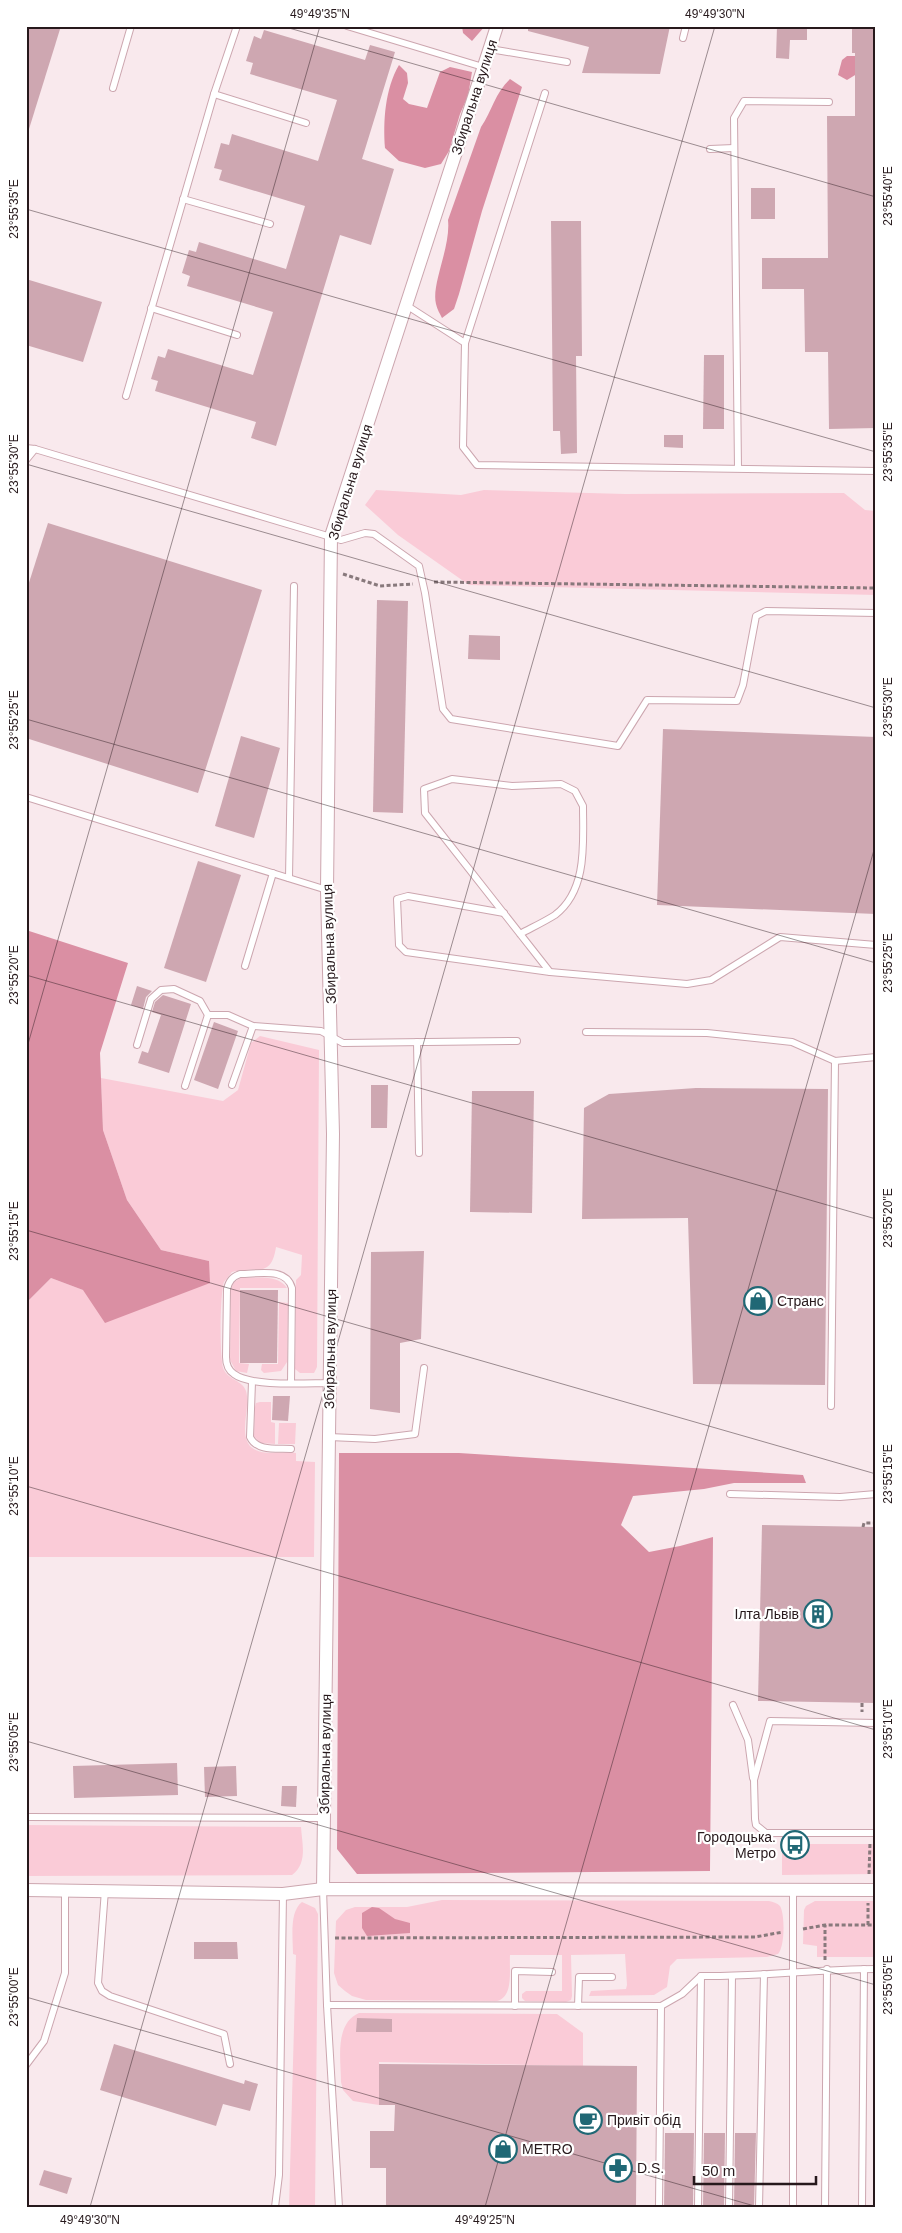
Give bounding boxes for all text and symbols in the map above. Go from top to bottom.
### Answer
text: 49°49'35"N [290,7,350,21]
text: 49°49'30"N [685,7,745,21]
street label: Збиральна вулиця [448,37,500,157]
text: 23°55'40"E [881,166,895,226]
text: 23°55'35"E [7,179,21,239]
street label: Збиральна вулиця [325,422,375,542]
text: 23°55'35"E [881,422,895,482]
text: 23°55'30"E [7,434,21,494]
text: 23°55'30"E [881,677,895,737]
text: 23°55'25"E [7,690,21,750]
street label: Збиральна вулиця [319,884,339,1004]
text: 23°55'25"E [881,933,895,993]
text: 23°55'20"E [7,945,21,1005]
text: 23°55'20"E [881,1188,895,1248]
text: 23°55'15"E [7,1201,21,1261]
shop icon: Странс [743,1286,773,1316]
street label: Збиральна вулиця [321,1289,339,1409]
place label: Странс [777,1293,824,1309]
text: 23°55'15"E [881,1444,895,1504]
text: 23°55'10"E [7,1456,21,1516]
building icon: Ілта Львів [803,1599,833,1629]
place label: Ілта Львів [735,1606,799,1622]
street label: Збиральна вулиця [316,1694,334,1814]
text: 23°55'10"E [881,1699,895,1759]
text: 23°55'05"E [7,1712,21,1772]
place label: Городоцька. Метро [697,1829,776,1861]
bus stop icon: Городоцька. Метро [780,1830,810,1860]
text: 23°55'05"E [881,1955,895,2015]
text: 23°55'00"E [7,1967,21,2027]
cafe icon: Привіт обід [573,2105,603,2135]
place label: Привіт обід [607,2112,681,2128]
shop icon: METRO [488,2134,518,2164]
place label: METRO [522,2141,573,2157]
pharmacy icon: D.S. [603,2153,633,2183]
scale bar [694,2153,817,2185]
place label: D.S. [637,2160,664,2176]
text: 50 m [702,2162,735,2179]
text: 49°49'30"N [60,2213,120,2227]
text: 49°49'25"N [455,2213,515,2227]

